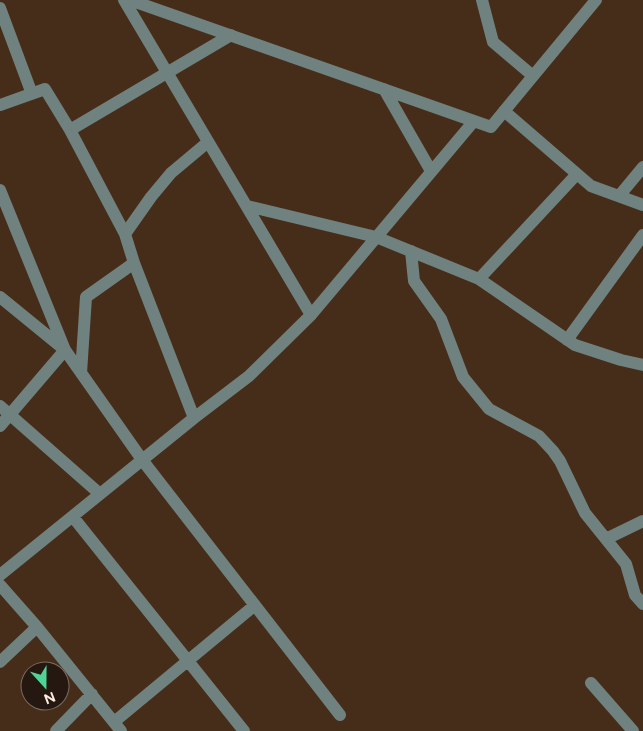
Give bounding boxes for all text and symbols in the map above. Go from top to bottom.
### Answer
north arrow [20,661,70,711]
text: N [41,688,58,708]

